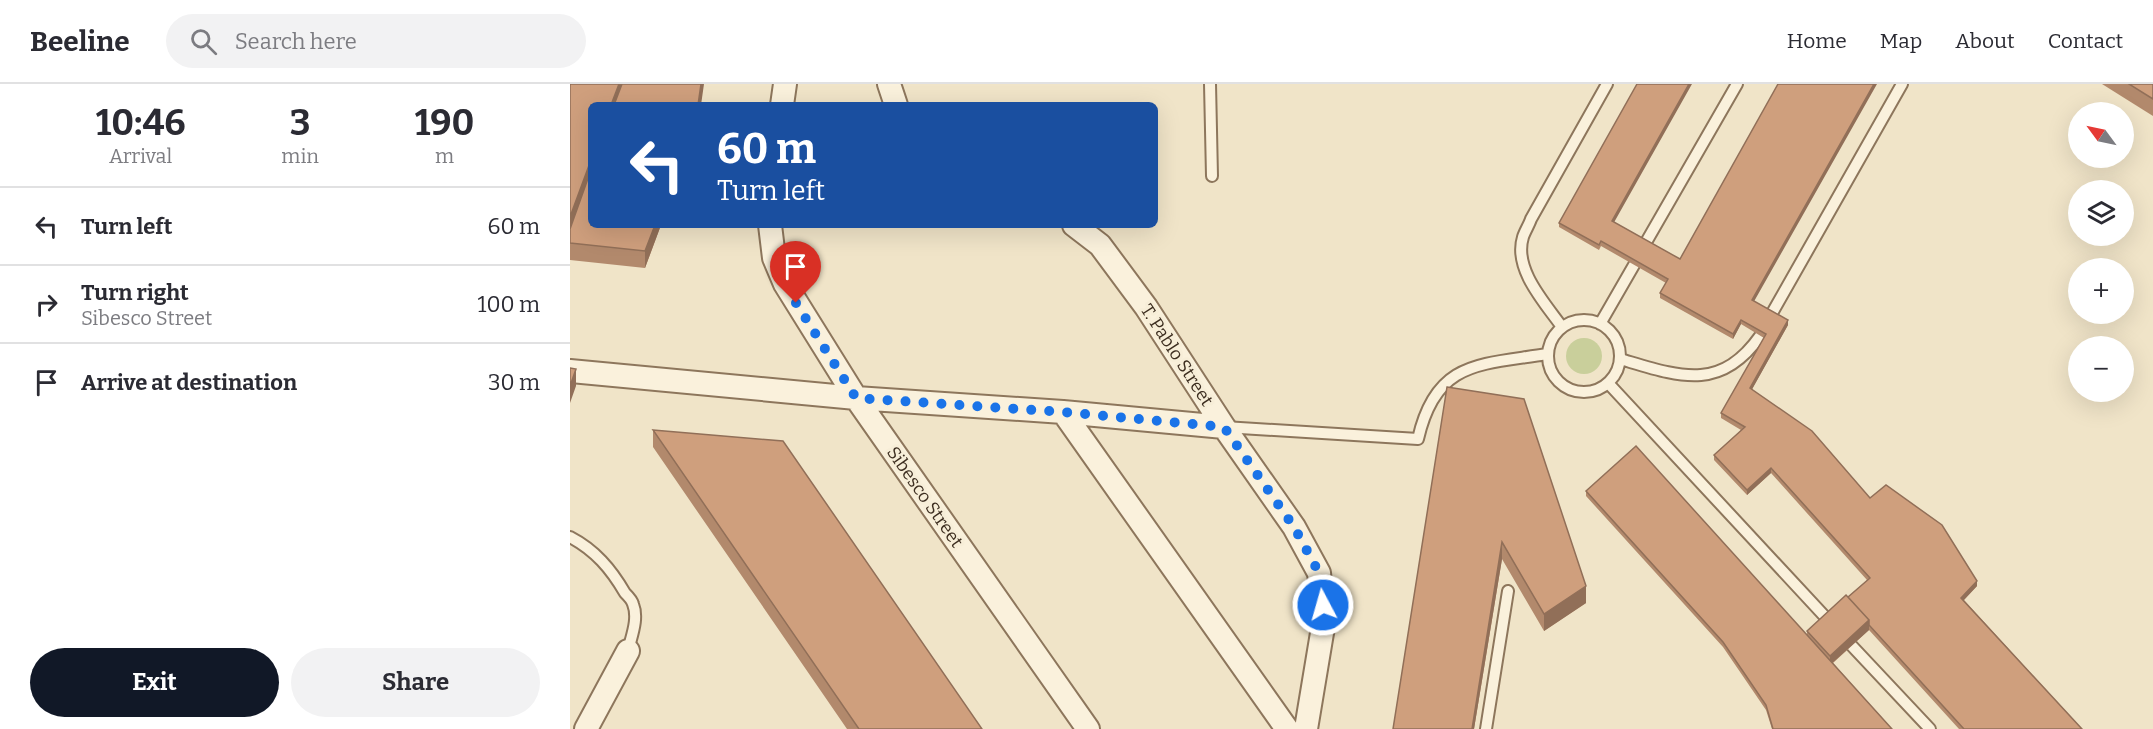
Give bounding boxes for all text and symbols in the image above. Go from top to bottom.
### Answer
search box [166,14,586,68]
text: Beeline [30,25,130,58]
icon: search [187,25,220,58]
text: Search here [235,28,357,55]
text: Home [1787,28,1847,54]
text: Map [1880,28,1922,54]
text: About [1955,28,2015,54]
text: Contact [2048,28,2123,54]
text: 10:46 [96,101,186,145]
text: 3 [290,101,311,145]
text: 190 [415,101,474,145]
north arrow [2068,102,2134,168]
map controls [2068,102,2134,402]
text: 60 m [717,124,816,174]
icon: left [618,126,696,204]
text: Arrival [109,144,172,168]
text: min [281,144,319,168]
text: m [435,144,454,168]
text: Turn left [717,175,825,207]
button: layers [2068,180,2134,246]
icon: left [30,210,63,243]
text: Turn left [81,213,173,240]
text: 60 m [488,213,540,240]
pin [770,241,821,303]
icon: arrive [779,250,812,283]
button: + [2068,258,2134,324]
text: Turn right [81,279,189,306]
icon: right [30,288,63,321]
text: 100 m [477,291,540,318]
street label: T. Pablo Street [1136,300,1218,410]
text: Sibesco Street [81,306,212,330]
button: − [2068,336,2134,402]
icon: arrive [30,366,63,399]
text: Arrive at destination [81,369,297,396]
text: 30 m [488,369,540,396]
street label: Sibesco Street [882,442,968,552]
position arrow [1291,573,1355,637]
button: Exit [30,648,279,717]
button: Share [291,648,540,717]

